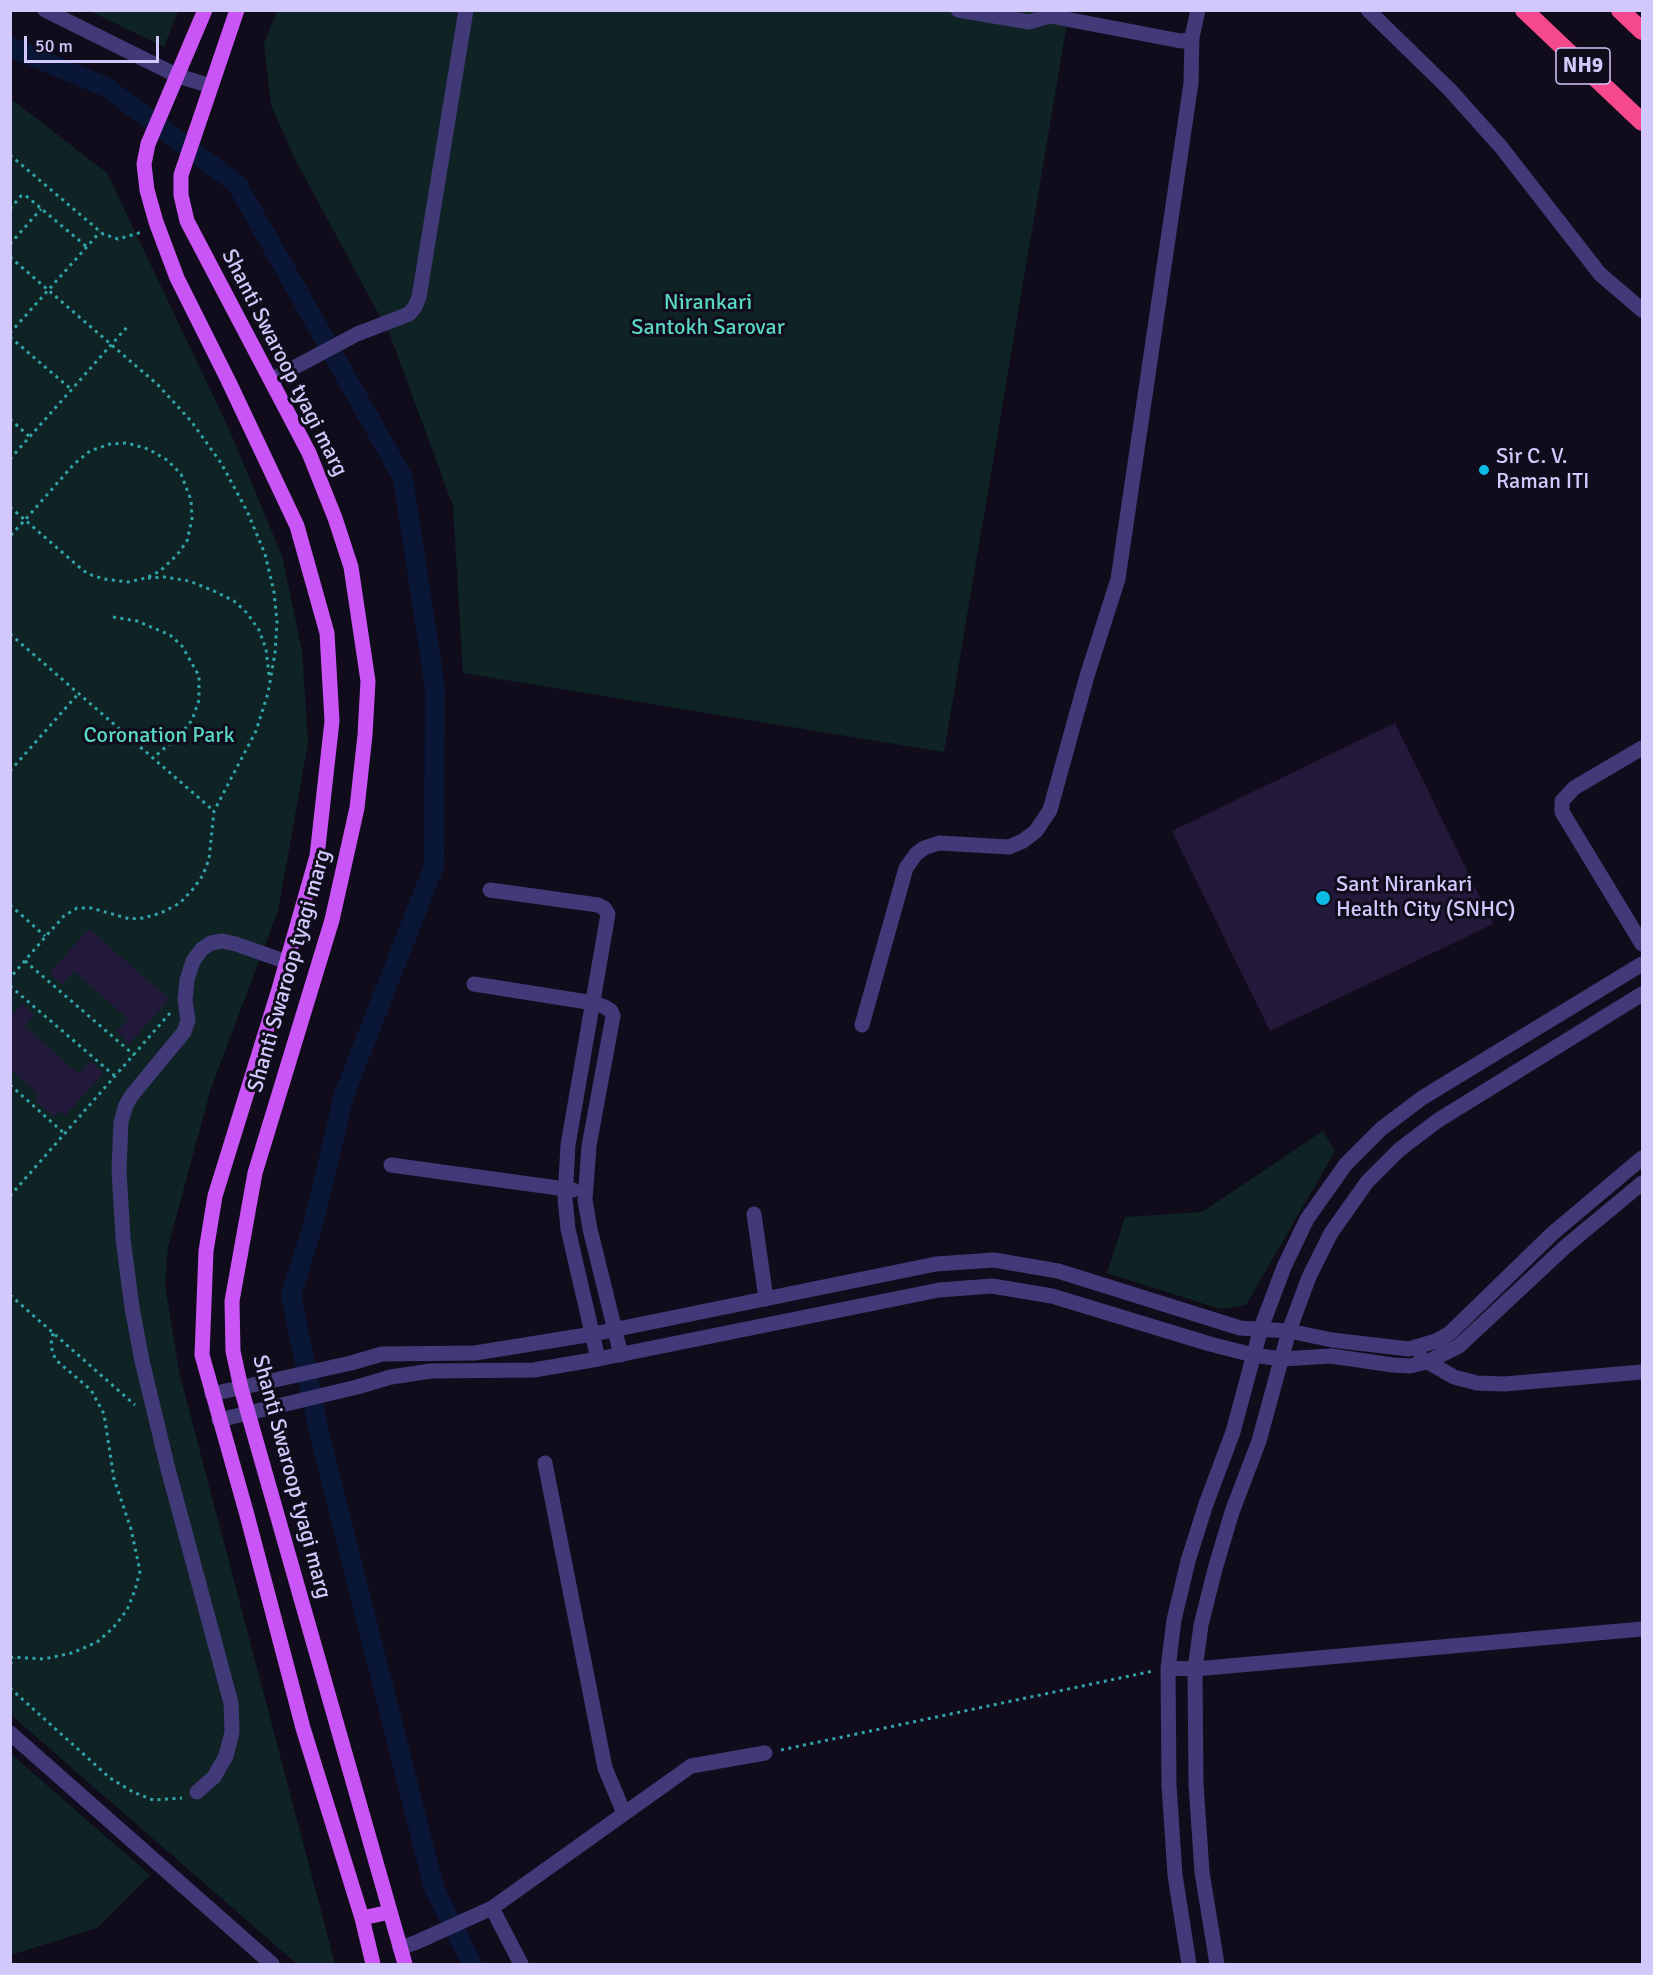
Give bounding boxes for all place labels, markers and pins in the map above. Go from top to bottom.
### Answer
place label: Sir C. V. Raman ITI [1496,444,1589,496]
marker: Sir C. V. Raman ITI [1477,463,1491,477]
place label: Sant Nirankari Health City (SNHC) [1336,872,1516,924]
marker: Sant Nirankari Health City (SNHC) [1314,889,1332,907]

